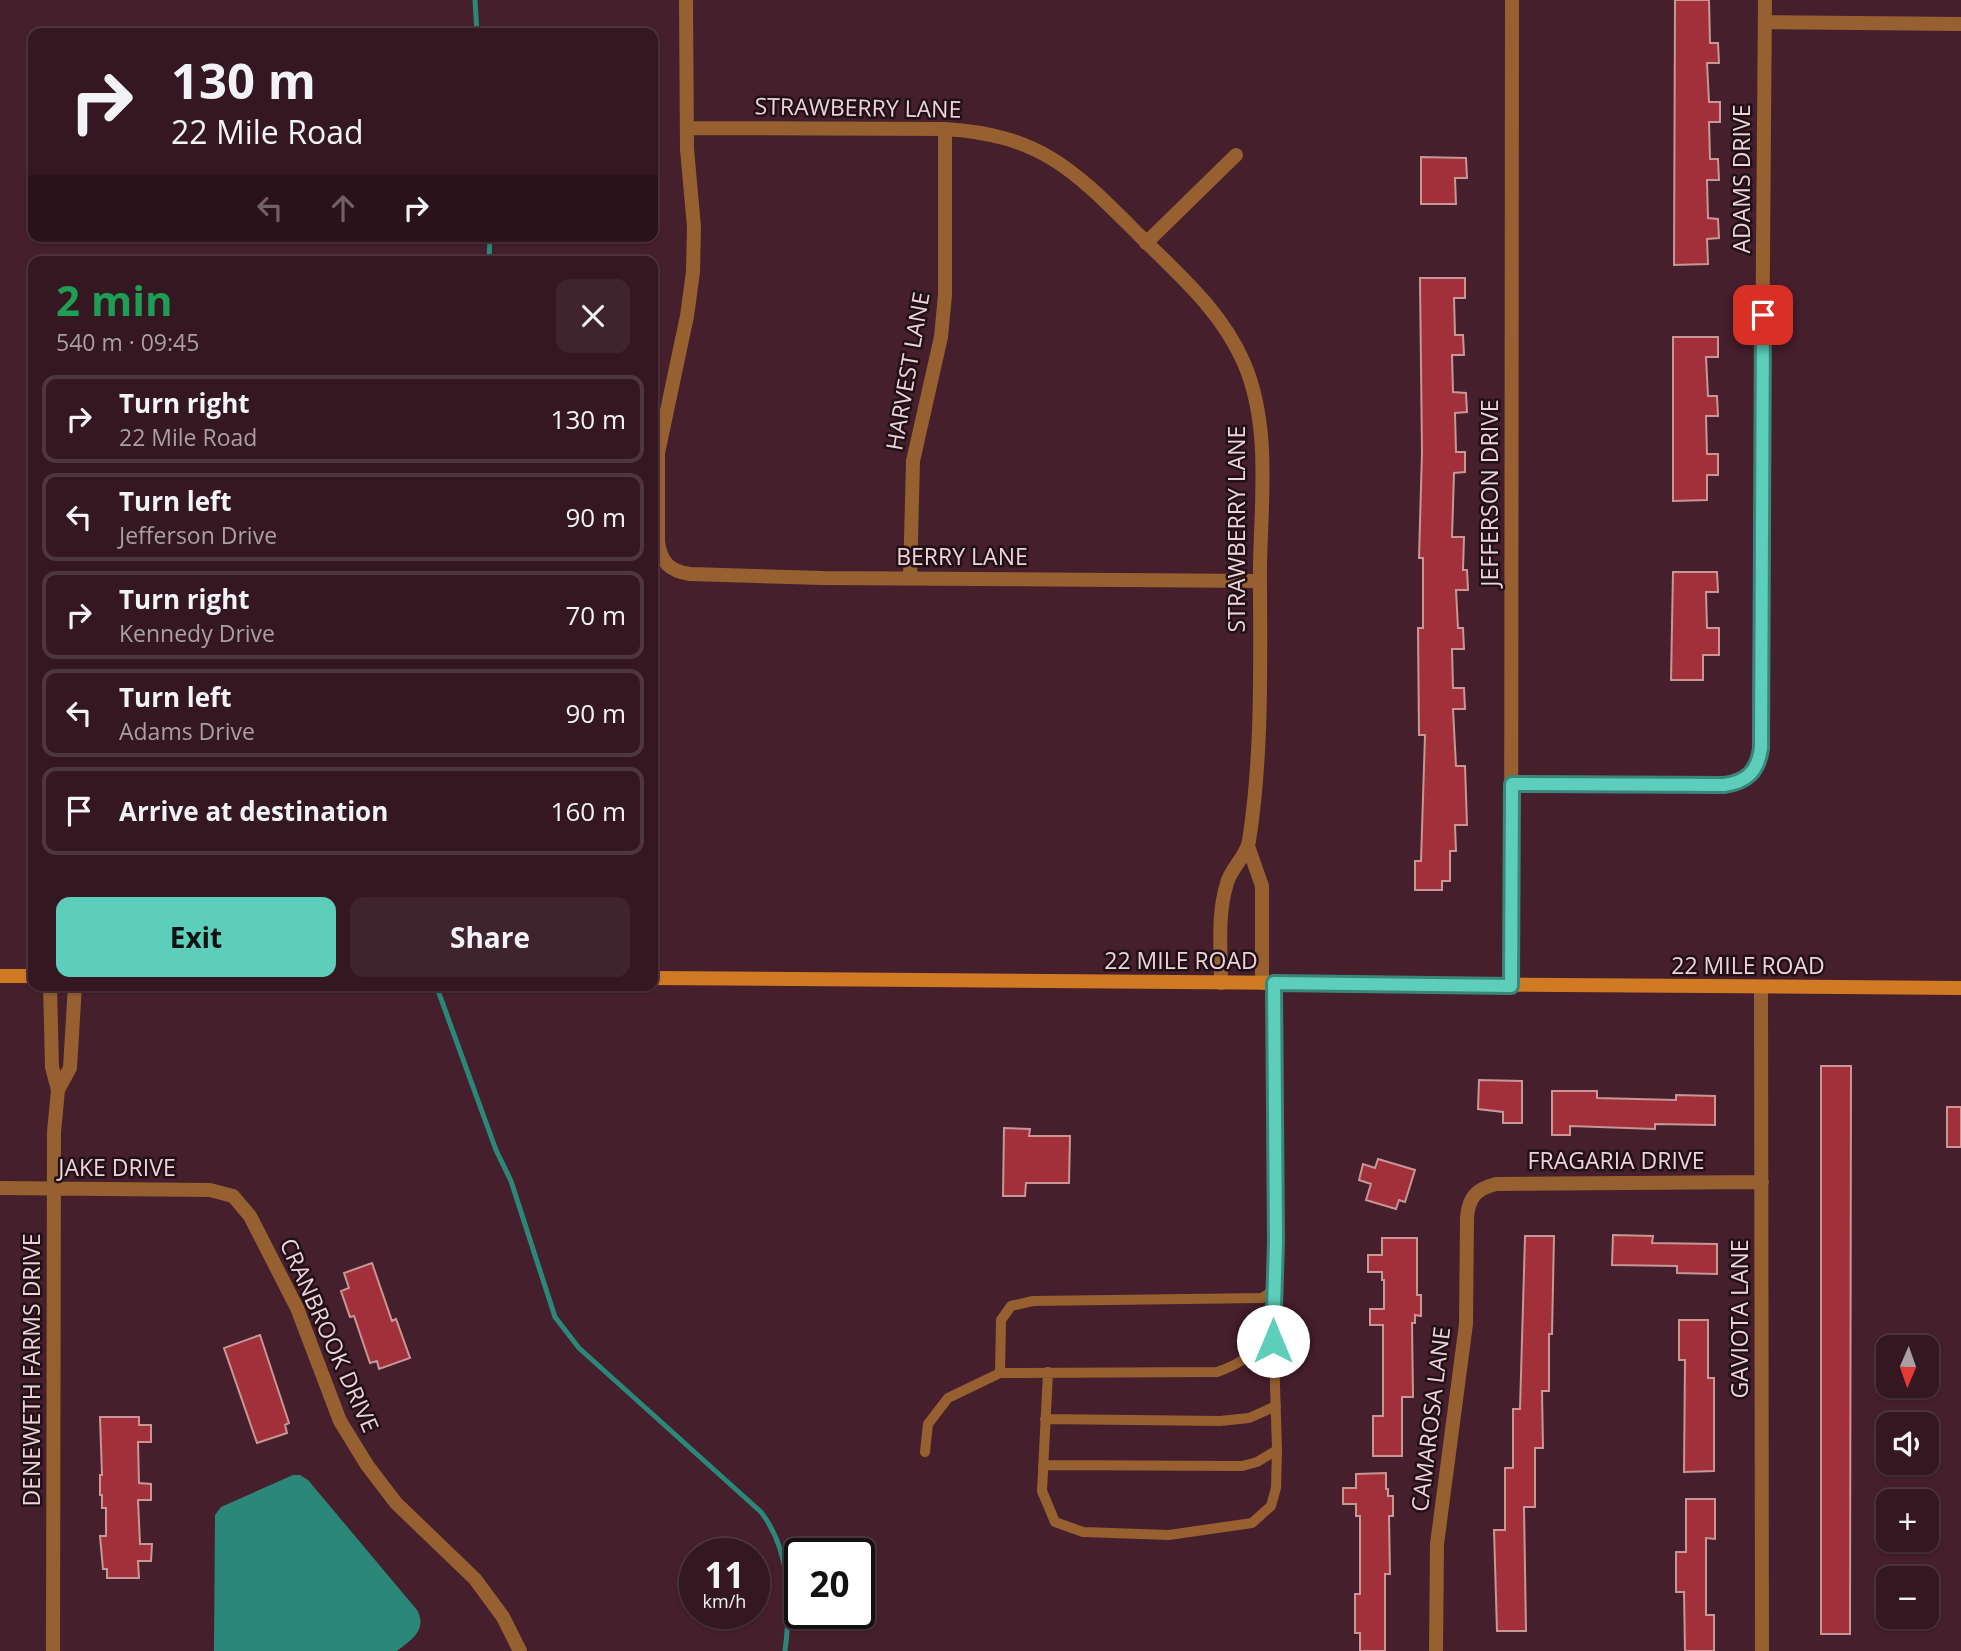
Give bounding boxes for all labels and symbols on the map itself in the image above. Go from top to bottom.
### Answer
street label: STRAWBERRY LANE [754,89,962,125]
street label: ADAMS DRIVE [1725,105,1757,253]
pin [1733,285,1793,345]
street label: HARVEST LANE [877,289,937,453]
street label: JEFFERSON DRIVE [1473,399,1505,589]
street label: STRAWBERRY LANE [1220,426,1252,632]
street label: BERRY LANE [896,540,1028,572]
street label: 22 MILE ROAD [1104,944,1258,976]
street label: 22 MILE ROAD [1671,949,1825,981]
street label: FRAGARIA DRIVE [1528,1144,1704,1176]
street label: JAKE DRIVE [56,1151,176,1183]
street label: CRANBROOK DRIVE [273,1233,387,1437]
street label: DENEWETH FARMS DRIVE [15,1234,47,1506]
street label: GAVIOTA LANE [1723,1239,1755,1399]
position arrow [1236,1304,1310,1378]
street label: CAMAROSA LANE [1403,1325,1457,1513]
north arrow [1876,1335,1939,1398]
speed limit sign: 20 [784,1538,875,1629]

